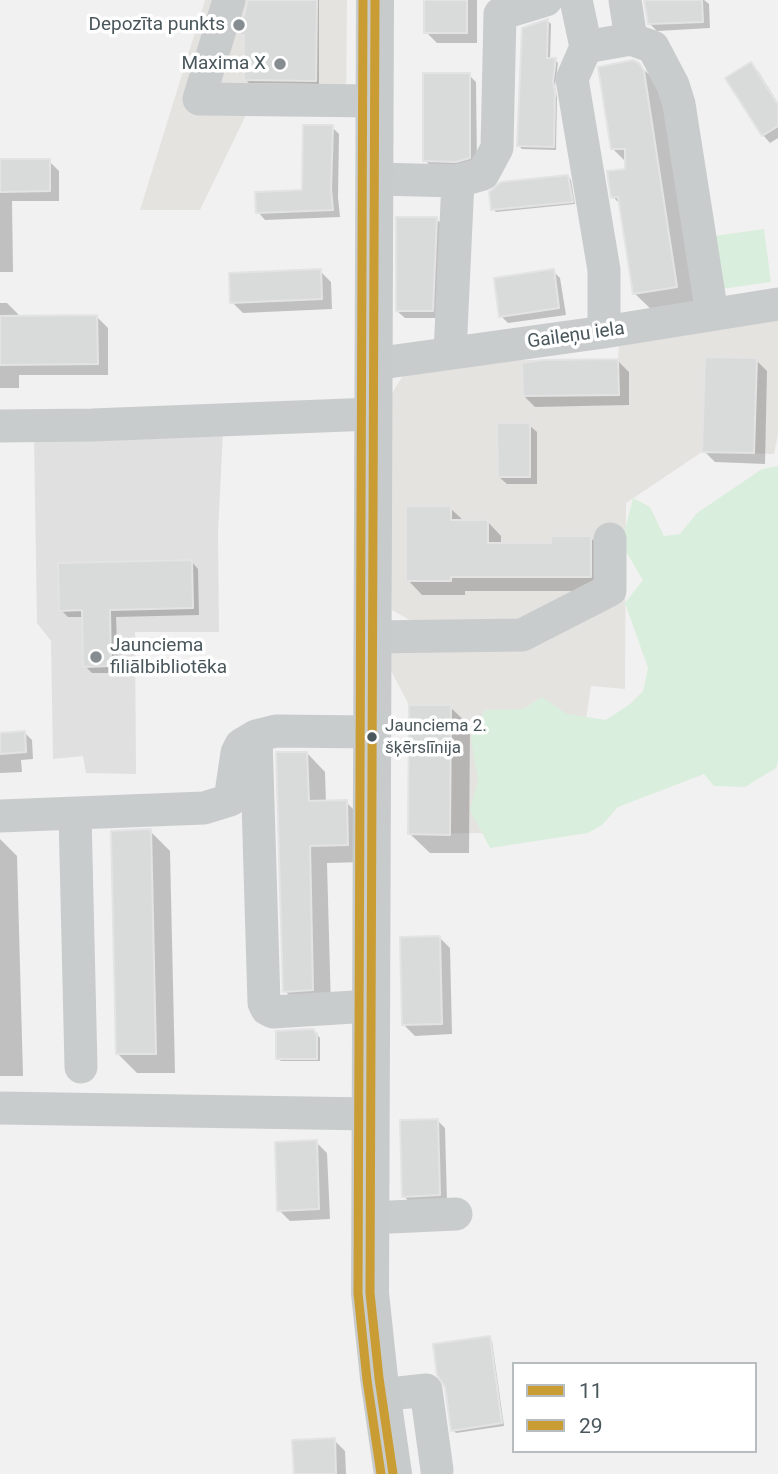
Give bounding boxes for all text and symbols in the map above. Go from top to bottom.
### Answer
place label: Depozīta punkts [88,14,225,36]
marker: Depozīta punkts [231,17,247,33]
place label: Maxima X [181,53,266,75]
marker: Maxima X [272,56,288,72]
street label: Gaileņu iela [526,318,626,354]
place label: Jaunciema filiālbibliotēka [110,635,227,679]
marker: Jaunciema filiālbibliotēka [88,649,104,665]
place label: Jaunciema 2. šķērslīnija [385,717,487,757]
marker: Jaunciema 2. šķērslīnija [365,730,379,744]
legend [512,1362,757,1453]
text: 11 [579,1379,603,1403]
text: 29 [579,1414,603,1438]

